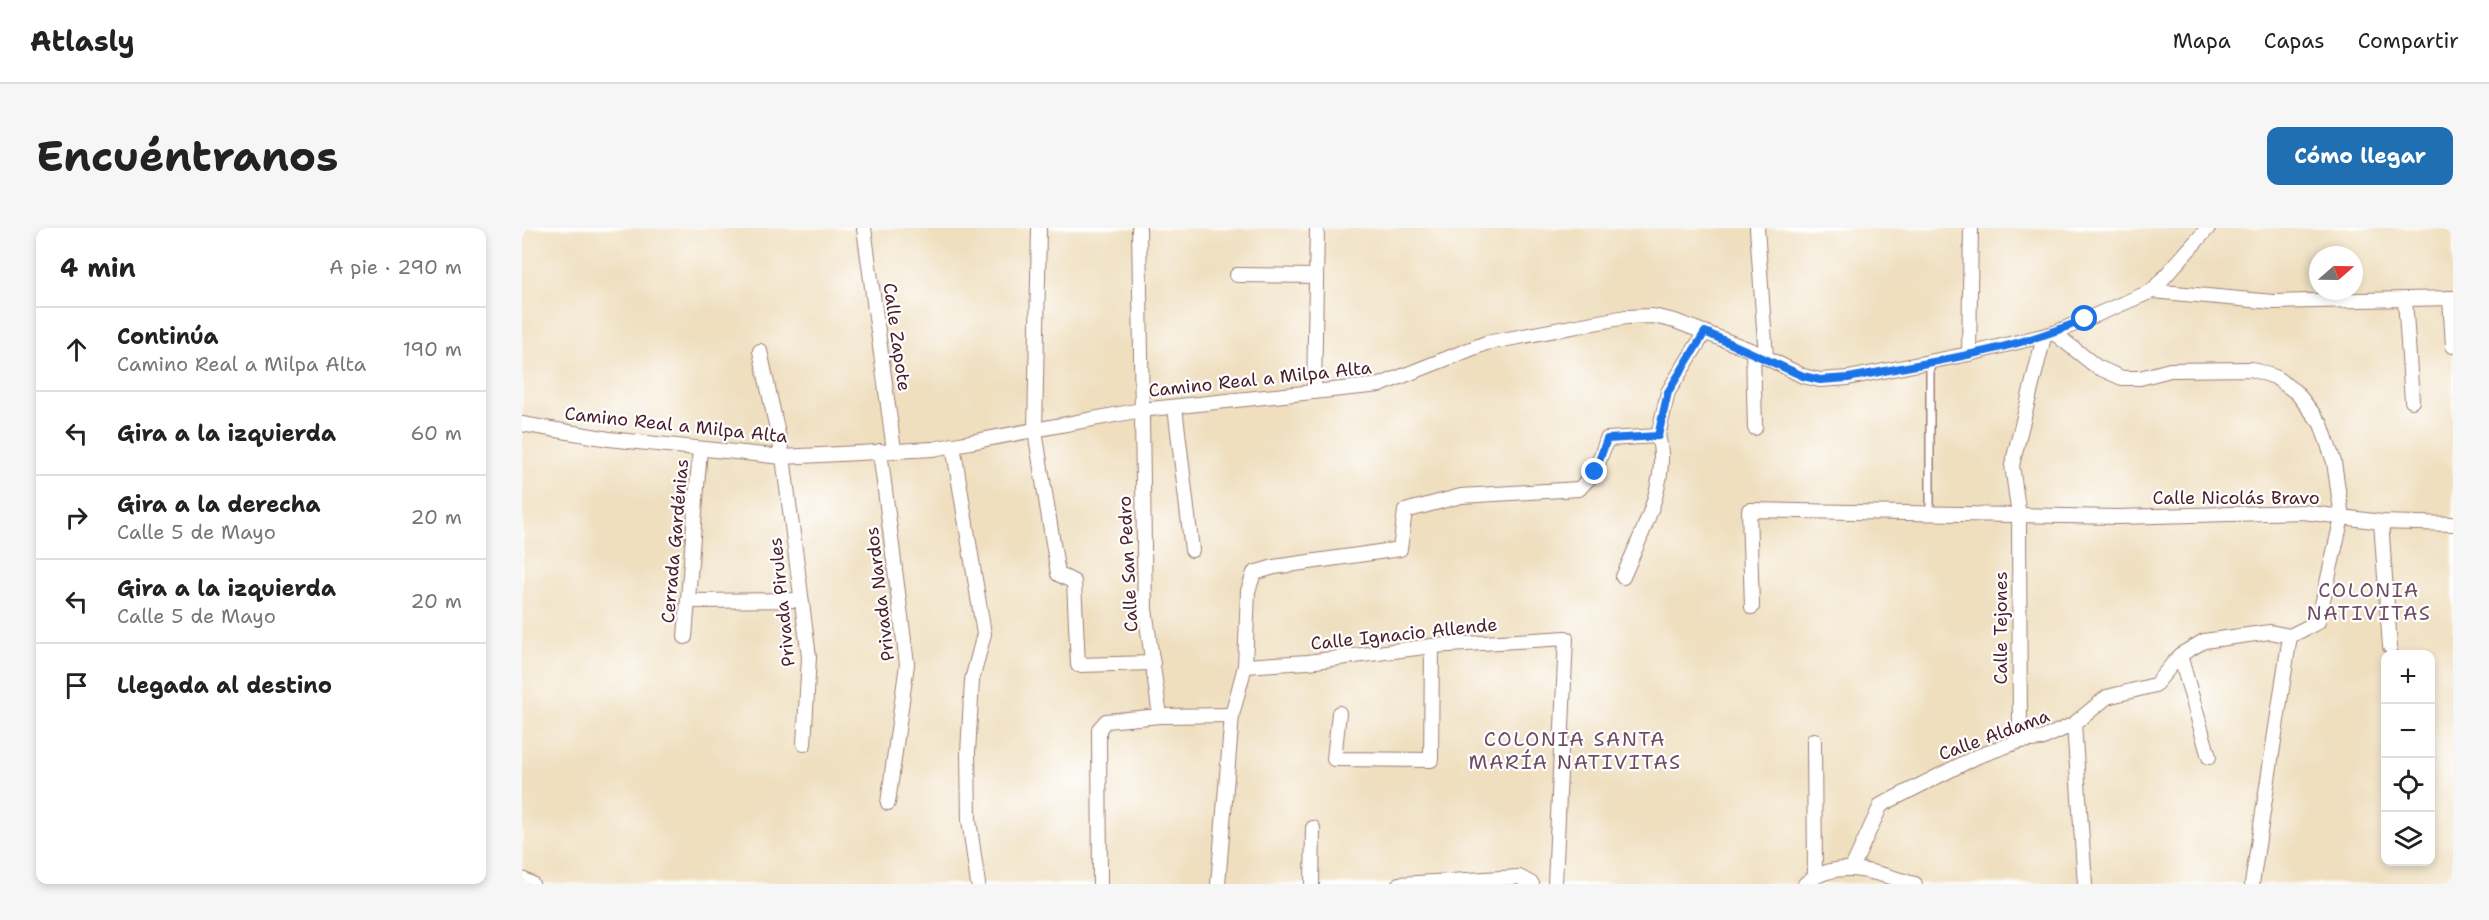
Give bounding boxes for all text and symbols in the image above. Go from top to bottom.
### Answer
text: Atlasly [30,22,135,60]
text: Mapa [2173,27,2231,55]
text: Capas [2264,27,2325,55]
text: Compartir [2358,27,2459,55]
button: Cómo llegar [2267,127,2453,185]
text: Encuéntranos [36,128,338,184]
north arrow [2309,246,2363,300]
text: 4 min [60,250,136,285]
text: A pie · 290 m [329,254,462,280]
street label: Calle Zapote [878,281,916,393]
route start [2071,305,2097,331]
text: Continúa [117,322,219,351]
icon: ahead [60,333,93,366]
text: 190 m [403,336,462,362]
text: Camino Real a Milpa Alta [117,351,366,377]
street label: Camino Real a Milpa Alta [1147,355,1373,403]
street label: Camino Real a Milpa Alta [563,401,789,449]
icon: left [60,417,93,450]
text: Gira a la izquierda [117,419,336,448]
text: 60 m [410,420,462,446]
street label: Cerrada Gardénias [656,458,694,624]
route end [1581,458,1607,484]
street label: Calle Nicolás Bravo [2152,486,2320,510]
text: Gira a la derecha [117,490,321,519]
street label: Calle San Pedro [1112,495,1144,633]
icon: right [60,501,93,534]
text: 20 m [411,504,462,530]
text: Calle 5 de Mayo [117,519,276,545]
street label: Privada Nardos [860,526,900,662]
street label: Privada Pirules [763,536,801,668]
street label: Calle Tejones [1989,571,2013,685]
text: Gira a la izquierda [117,574,336,603]
district label: COLONIA NATIVITAS [2307,577,2431,626]
icon: left [60,585,93,618]
text: 20 m [411,588,462,614]
text: Calle 5 de Mayo [117,603,276,629]
street label: Calle Ignacio Allende [1309,612,1499,656]
map controls [2381,650,2435,866]
button: + [2381,650,2435,704]
icon: arrive [60,669,93,702]
text: Llegada al destino [117,671,332,700]
street label: Calle Aldama [1935,704,2053,766]
button: − [2381,704,2435,758]
district label: COLONIA SANTA MARÍA NATIVITAS [1468,726,1682,775]
button: locate [2381,758,2435,812]
button: layers [2381,812,2435,866]

